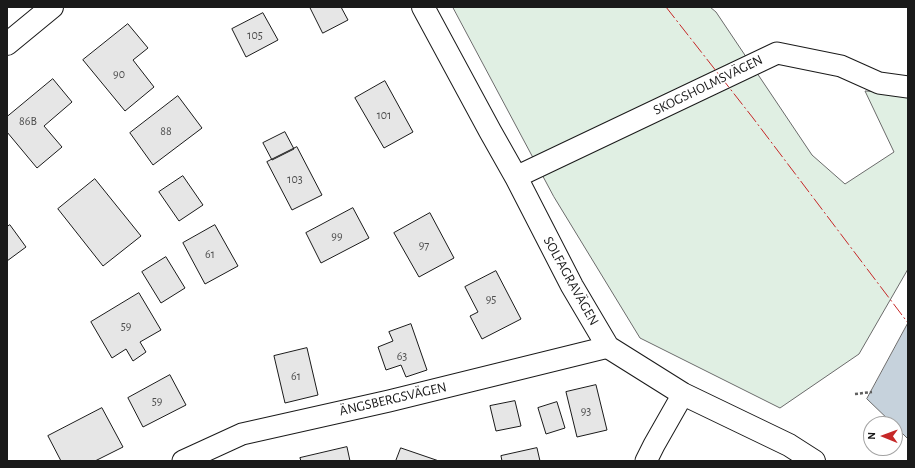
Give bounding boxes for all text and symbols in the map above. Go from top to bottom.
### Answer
house number: 105 [247,28,263,42]
street label: SKOGSHOLMSVÄGEN [650,51,766,119]
house number: 90 [113,67,125,81]
house number: 101 [377,108,391,122]
house number: 86B [19,114,37,128]
house number: 88 [160,124,172,138]
house number: 103 [287,172,303,186]
house number: 99 [331,229,343,243]
street label: SOLFAGRAVÄGEN [540,234,602,328]
house number: 97 [419,238,429,252]
house number: 61 [205,247,215,261]
house number: 95 [486,292,496,306]
house number: 59 [121,319,131,333]
house number: 63 [397,349,407,363]
house number: 61 [291,369,301,383]
street label: ÄNGSBERGSVÄGEN [338,378,448,420]
house number: 59 [152,394,162,408]
house number: 93 [581,404,591,418]
north arrow [863,416,903,456]
text: N [866,432,877,440]

